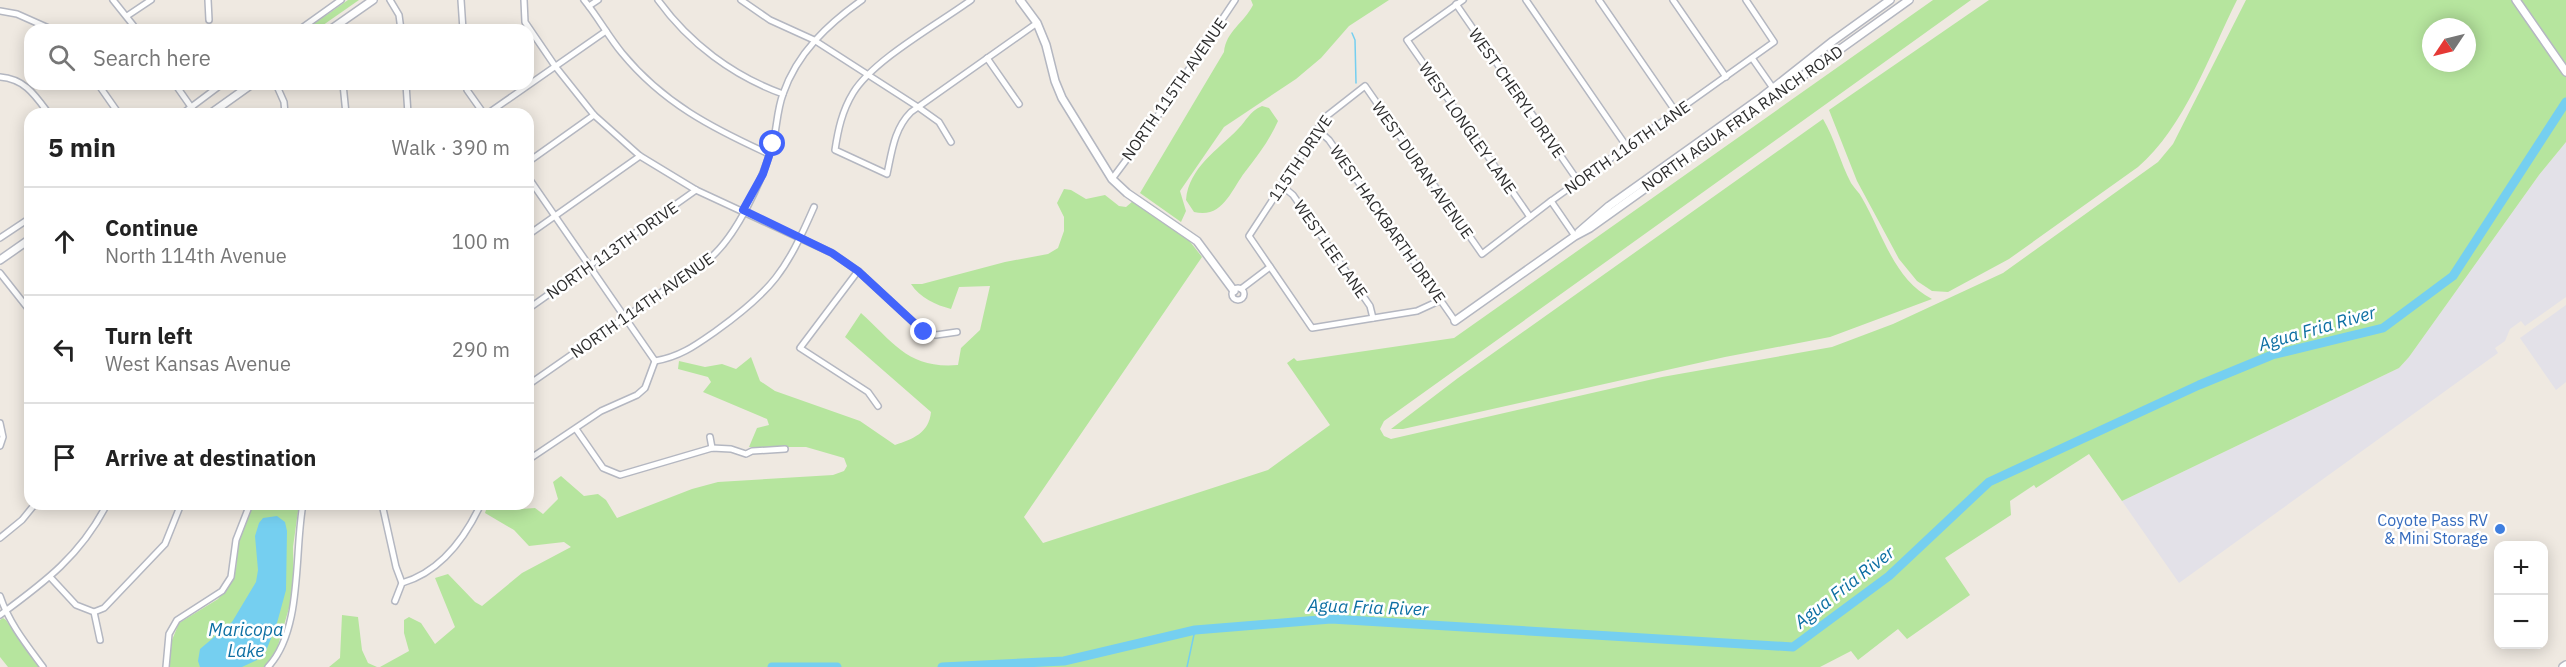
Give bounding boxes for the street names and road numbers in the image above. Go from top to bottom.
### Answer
street label: NORTH 115TH AVENUE [1117,14,1231,164]
street label: WEST CHERYL DRIVE [1465,24,1569,162]
street label: NORTH AGUA FRIA RANCH ROAD [1637,41,1847,195]
street label: WEST LONGLEY LANE [1415,58,1521,198]
street label: NORTH 116TH LANE [1560,96,1694,198]
street label: WEST DURAN AVENUE [1368,98,1478,242]
street label: 115TH DRIVE [1264,111,1336,205]
street label: WEST HACKBARTH DRIVE [1326,141,1450,307]
street label: WEST LEE LANE [1290,196,1372,302]
street label: NORTH 113TH DRIVE [542,197,682,303]
street label: NORTH 114TH AVENUE [567,248,717,362]

